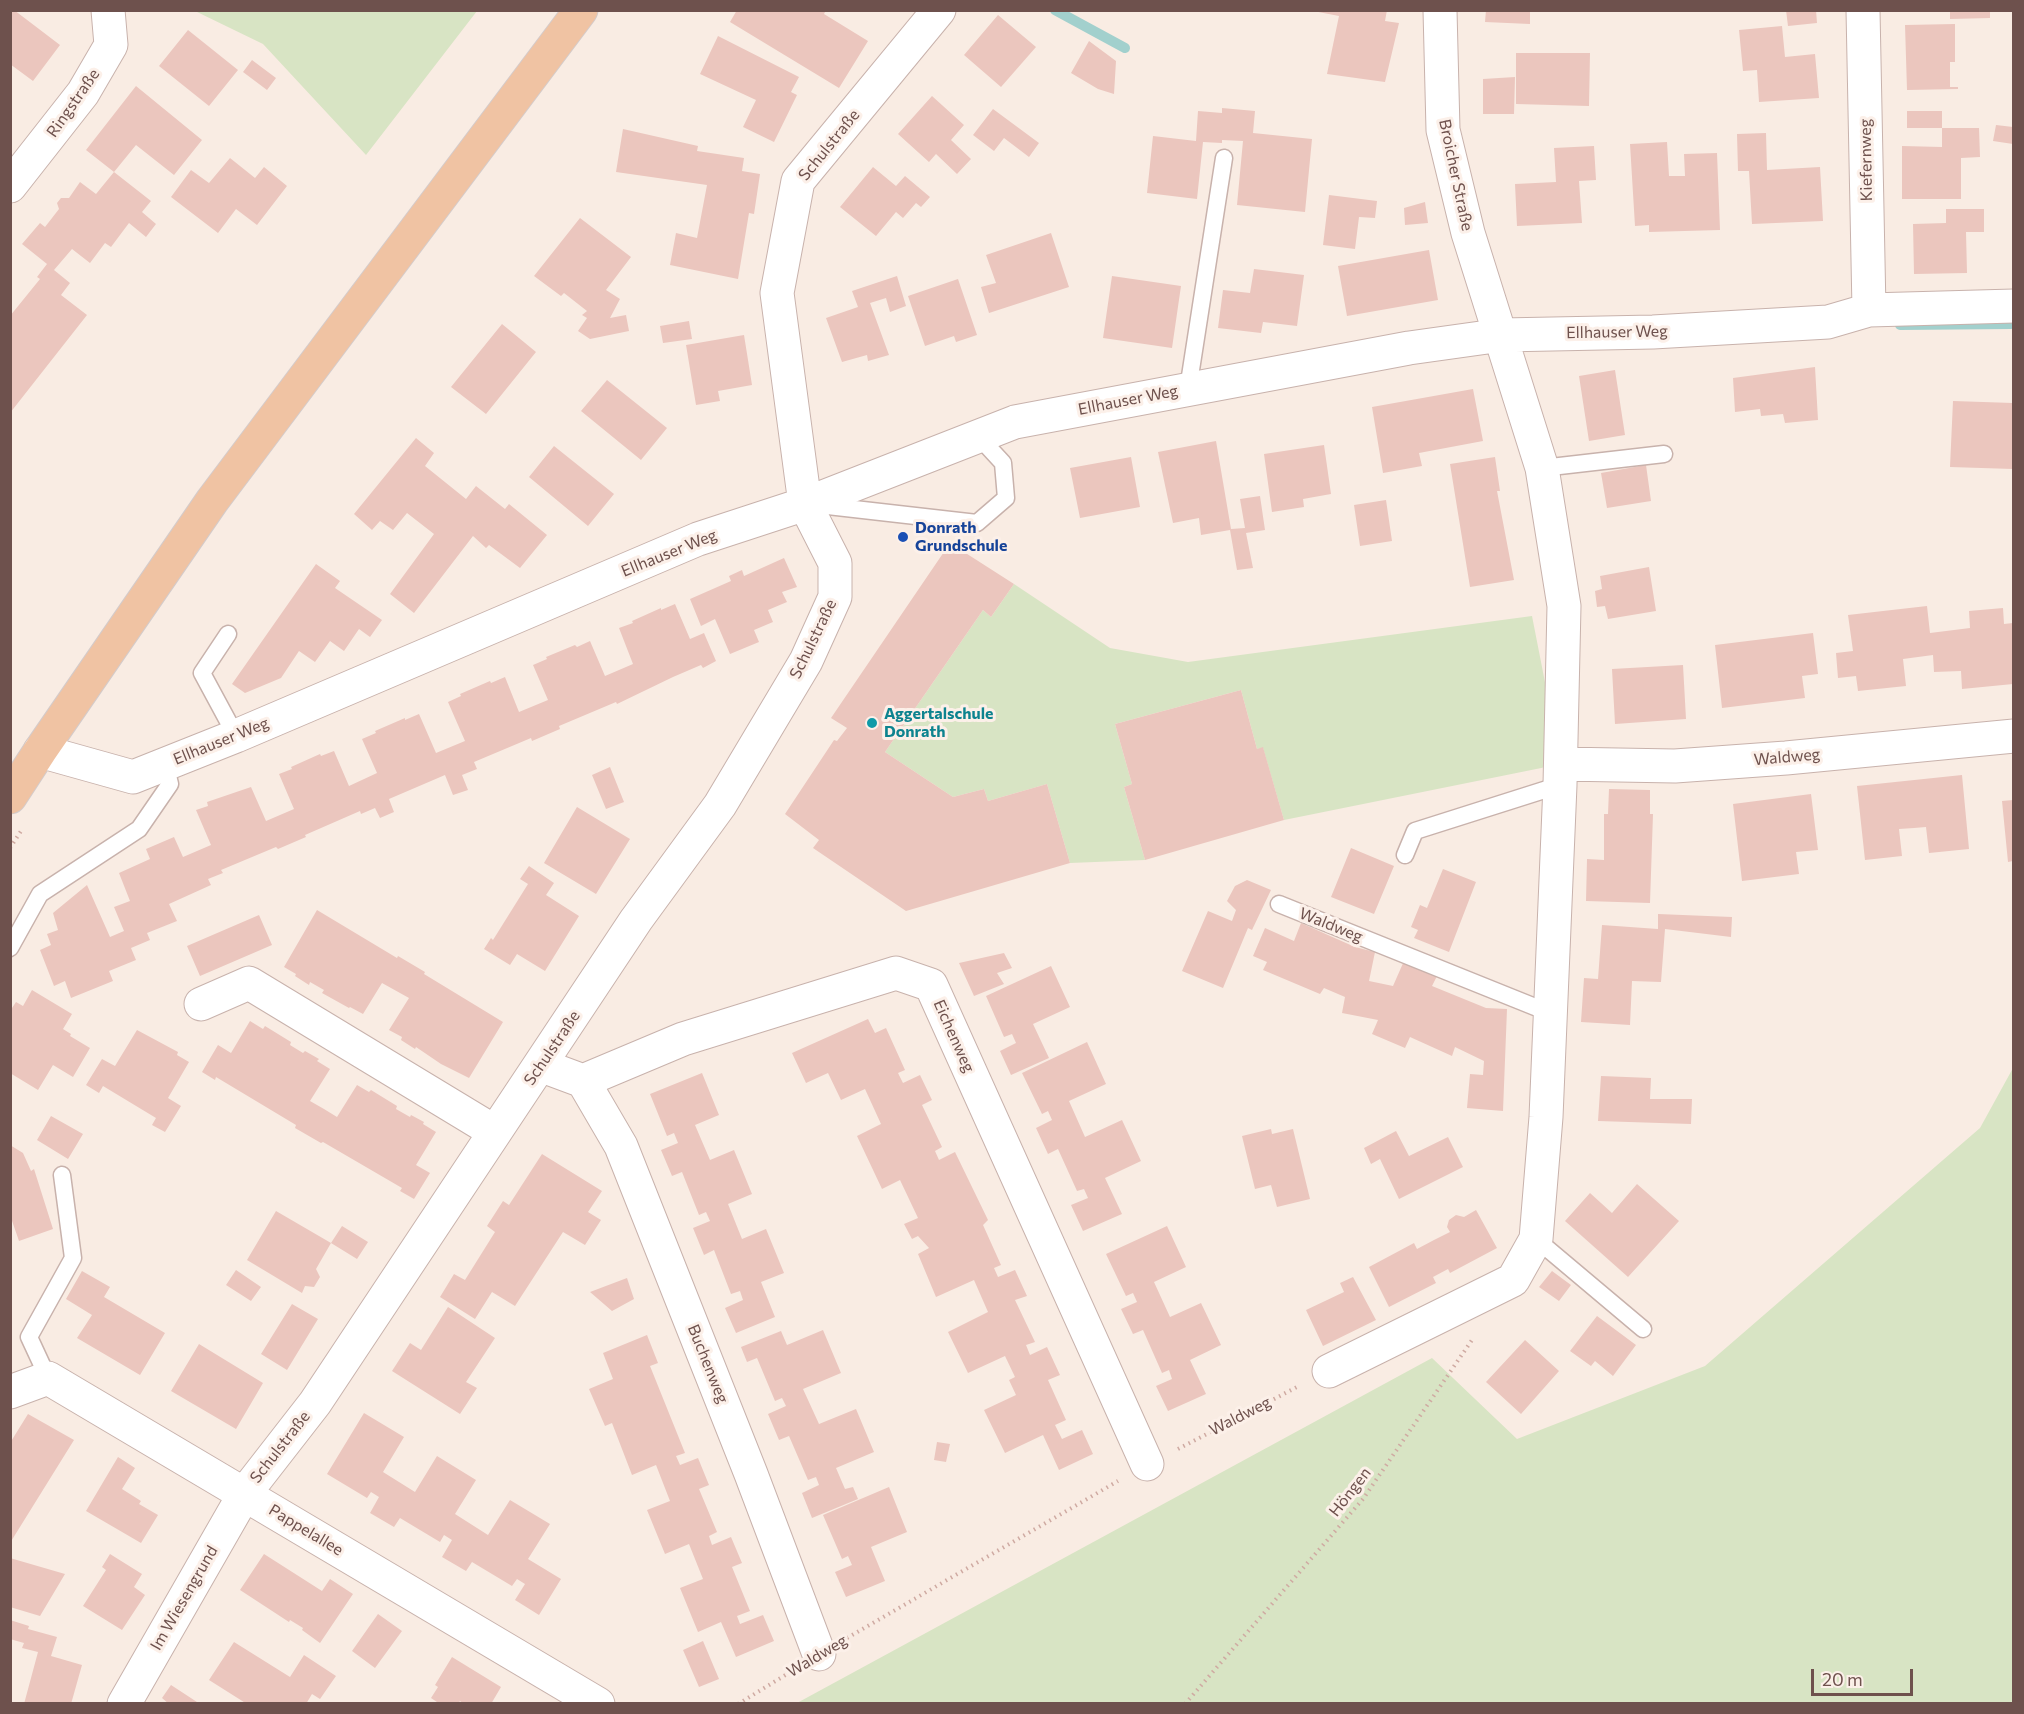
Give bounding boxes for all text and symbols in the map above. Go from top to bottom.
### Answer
street label: Ringstraße [42,65,104,141]
street label: Schulstraße [794,106,864,184]
street label: Broicher Straße [1435,117,1477,233]
street label: Kiefernweg [1856,119,1876,201]
street label: Ellhauser Weg [1566,322,1668,342]
street label: Ellhauser Weg [1076,381,1180,419]
place label: Donrath Grundschule [915,518,1007,556]
street label: Ellhauser Weg [618,525,720,581]
marker: Donrath Grundschule [896,530,910,544]
street label: Schulstraße [786,596,840,682]
place label: Aggertalschule Donrath [884,704,993,742]
street label: Ellhauser Weg [170,713,272,769]
marker: Aggertalschule Donrath [865,716,879,730]
street label: Waldweg [1753,745,1821,769]
street label: Waldweg [1296,904,1366,946]
street label: Eichenweg [929,997,979,1075]
street label: Schulstraße [520,1007,584,1089]
street label: Buchenweg [683,1322,733,1406]
street label: Waldweg [1206,1392,1274,1440]
street label: Schulstraße [246,1407,314,1487]
street label: Höngen [1325,1464,1375,1520]
street label: Pappelallee [265,1500,347,1560]
street label: Im Wiesengrund [146,1542,222,1654]
street label: Waldweg [783,1631,851,1681]
scale bar [1814,1657,1916,1695]
text: 20 m [1822,1668,1863,1690]

